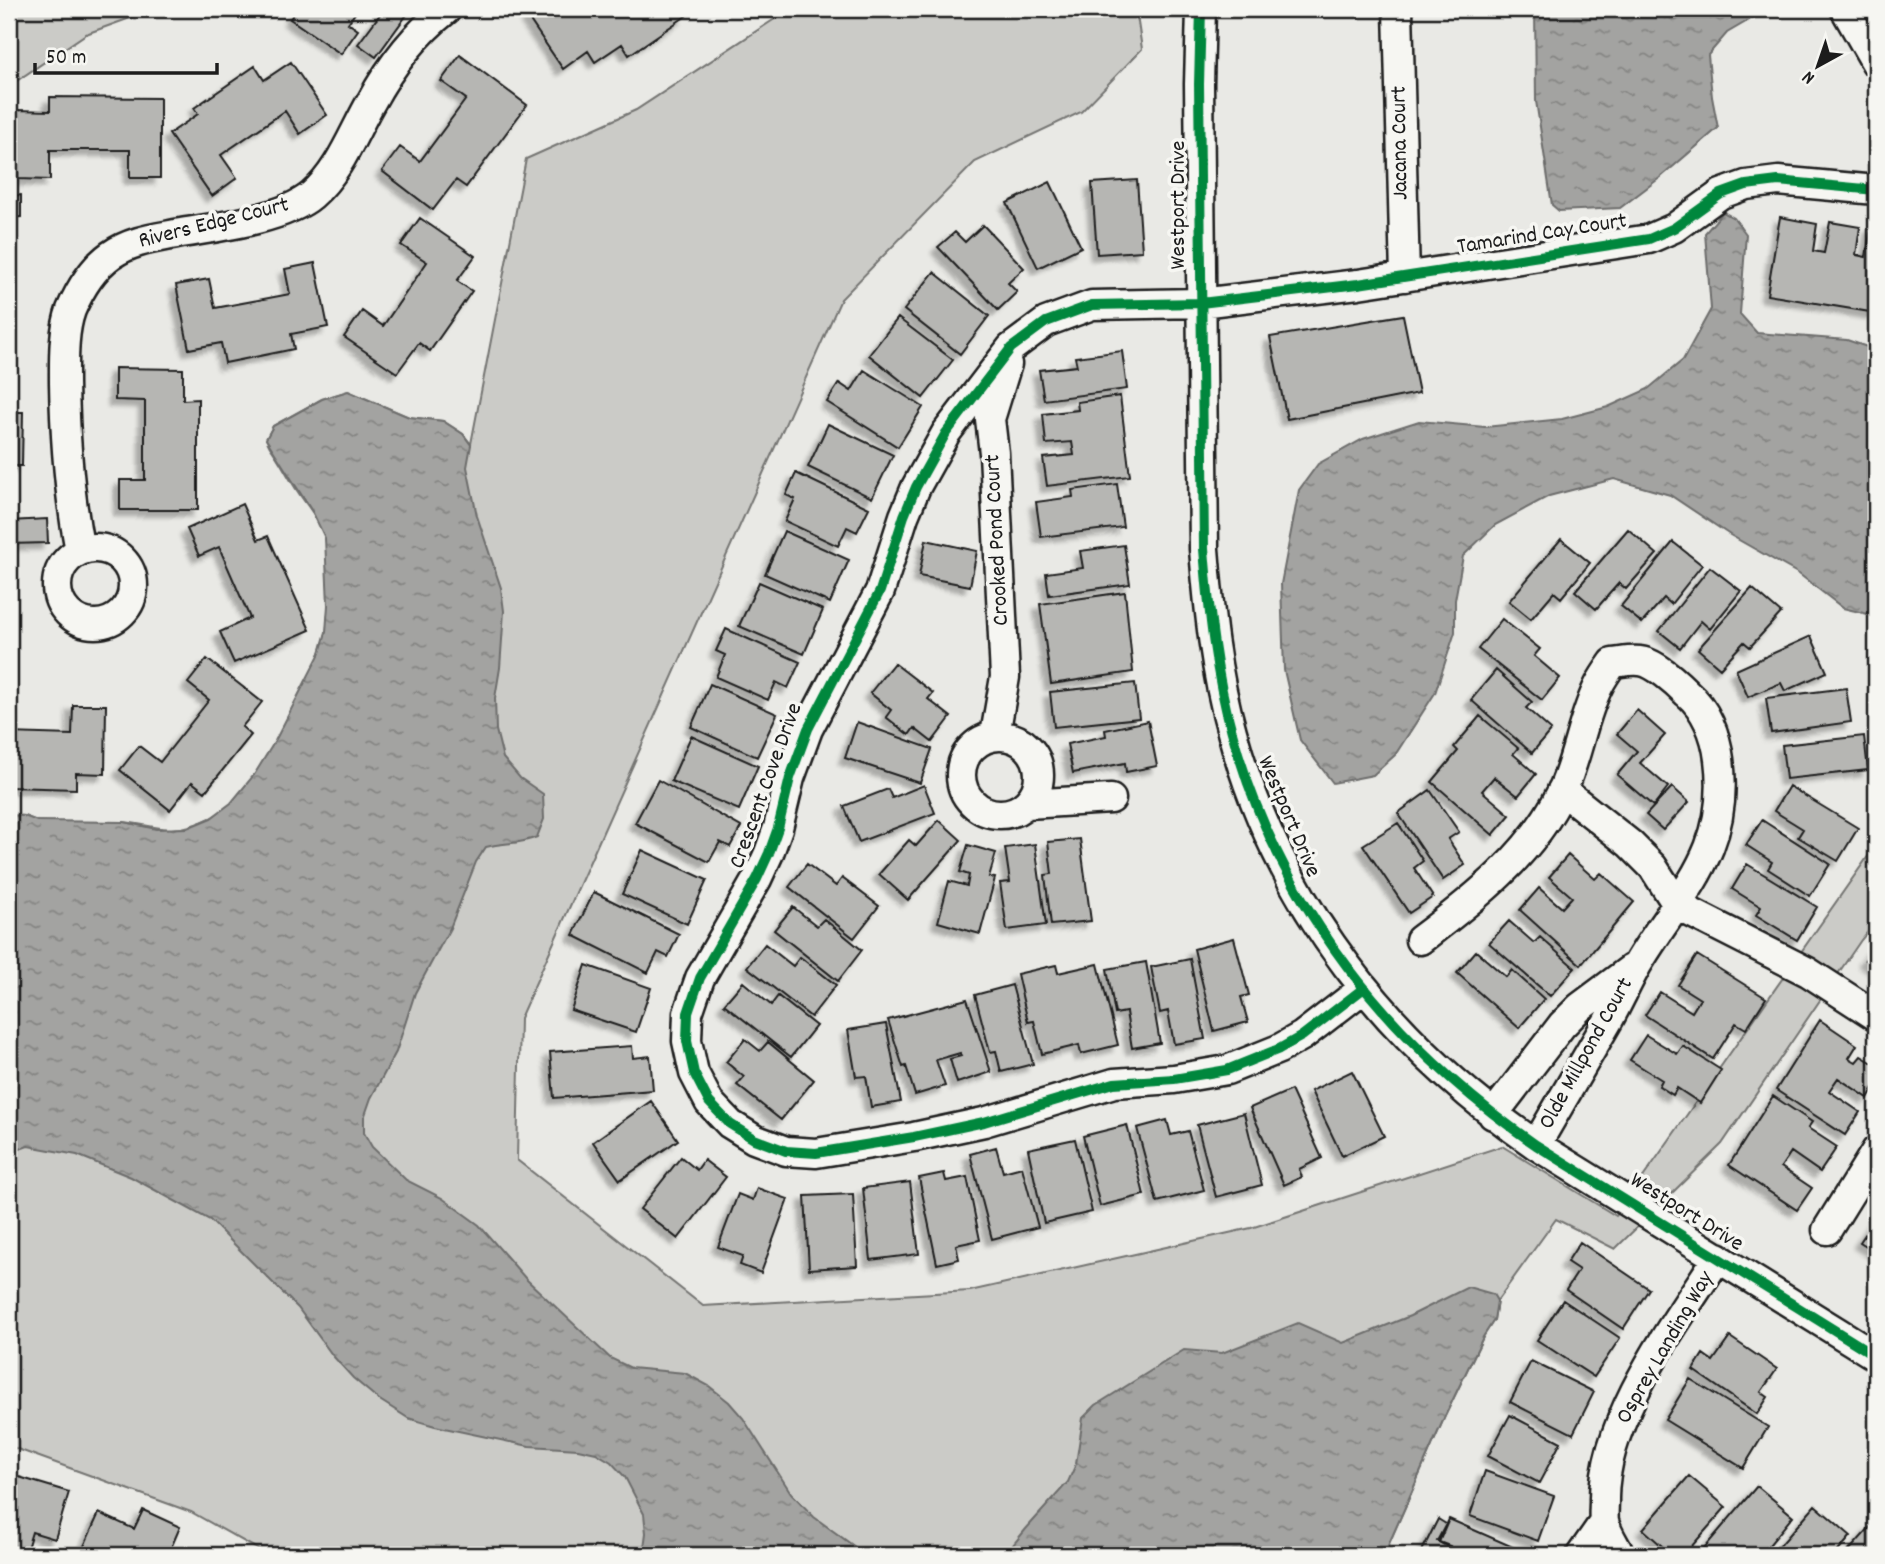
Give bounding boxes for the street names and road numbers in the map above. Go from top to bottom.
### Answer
street label: Jacana Court [1384,86,1418,200]
street label: Westport Drive [1163,141,1196,269]
street label: Rivers Edge Court [135,189,293,259]
street label: Tamarind Cay Court [1455,205,1629,265]
street label: Crooked Pond Court [977,453,1019,627]
street label: Crescent Cove Drive [722,698,812,874]
street label: Westport Drive [1248,751,1328,883]
street label: Olde Millpond Court [1531,972,1643,1136]
street label: Westport Drive [1623,1165,1749,1261]
street label: Osprey Landing Way [1609,1265,1724,1431]

